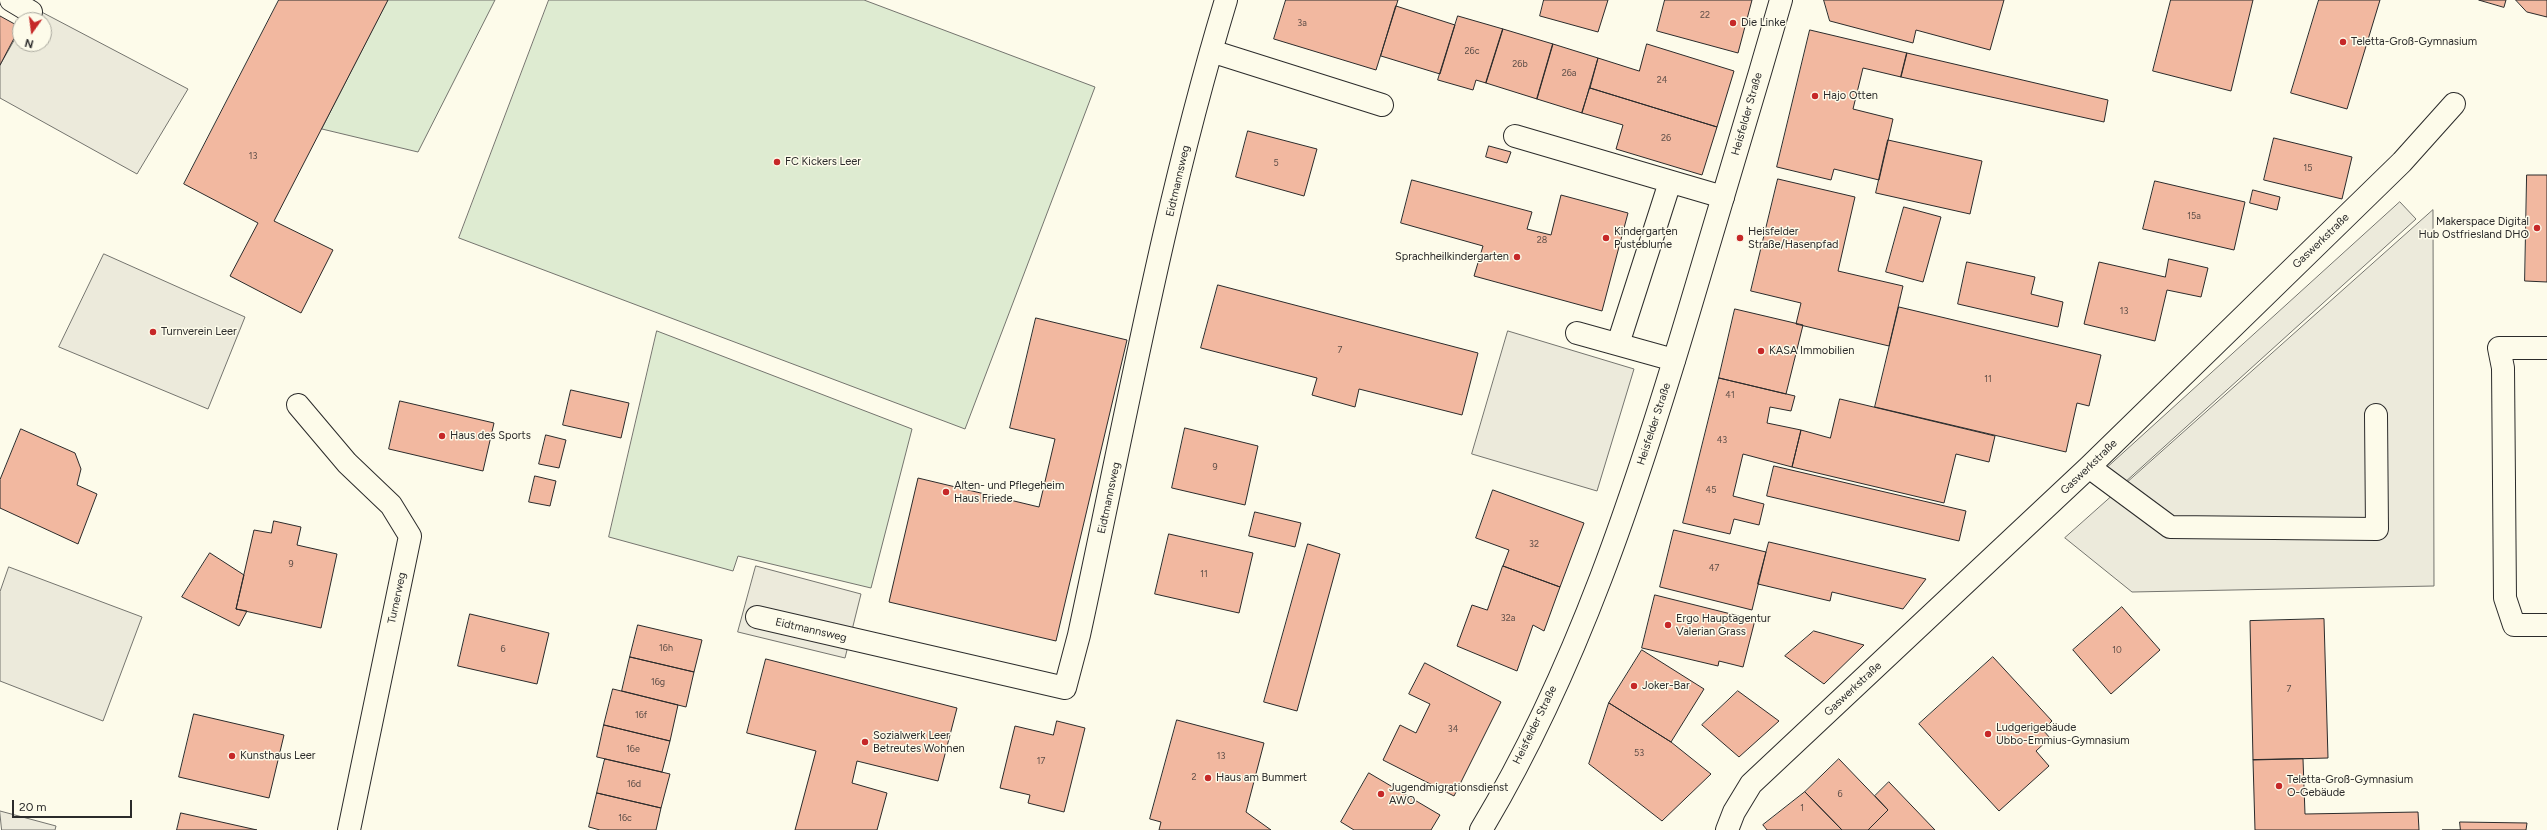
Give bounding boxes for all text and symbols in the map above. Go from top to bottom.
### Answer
house number: 22 [1700,10,1710,20]
north arrow [12,12,52,52]
place label: Die Linke [1741,16,1785,30]
house number: 3a [1297,18,1307,28]
marker: Die Linke [1728,18,1738,28]
place label: Teletta-Groß-Gymnasium [2351,35,2477,49]
text: N [24,36,35,50]
marker: Teletta-Groß-Gymnasium [2338,37,2348,47]
house number: 26c [1465,46,1479,56]
house number: 26b [1512,59,1528,69]
house number: 26a [1562,68,1576,78]
street label: Heisfelder Straße [1729,71,1765,157]
house number: 24 [1657,75,1667,85]
place label: Hajo Otten [1823,89,1878,103]
marker: Hajo Otten [1810,91,1820,101]
house number: 26 [1661,133,1671,143]
street label: Eidtmannsweg [1163,144,1193,218]
house number: 13 [249,151,257,161]
place label: FC Kickers Leer [785,155,861,169]
marker: FC Kickers Leer [772,157,782,167]
house number: 5 [1273,158,1279,168]
house number: 15 [2304,163,2312,173]
house number: 15a [2187,211,2201,221]
street label: Gaswerkstraße [2290,211,2352,271]
place label: Makerspace Digital Hub Ostfriesland DHO [2418,215,2529,241]
marker: Makerspace Digital Hub Ostfriesland DHO [2532,223,2542,233]
place label: Kindergarten Pusteblume [1614,225,1678,251]
place label: Heisfelder Straße/Hasenpfad [1748,225,1838,251]
marker: Kindergarten Pusteblume [1601,233,1611,243]
marker: Heisfelder Straße/Hasenpfad [1735,233,1745,243]
house number: 28 [1537,235,1547,245]
place label: Sprachheilkindergarten [1395,250,1509,264]
marker: Sprachheilkindergarten [1512,252,1522,262]
house number: 13 [2120,306,2128,316]
place label: Turnverein Leer [161,325,237,339]
marker: Turnverein Leer [148,327,158,337]
place label: KASA Immobilien [1769,344,1854,358]
house number: 7 [1338,345,1342,355]
marker: KASA Immobilien [1756,346,1766,356]
house number: 11 [1984,374,1992,384]
street label: Heisfelder Straße [1634,381,1674,467]
house number: 41 [1725,390,1735,400]
place label: Haus des Sports [450,429,531,443]
marker: Haus des Sports [437,431,447,441]
house number: 43 [1717,435,1727,445]
street label: Gaswerkstraße [2058,437,2120,497]
street label: Eidtmannsweg [1095,461,1123,535]
house number: 9 [1212,462,1218,472]
place label: Alten- und Pflegeheim Haus Friede [954,479,1064,505]
house number: 45 [1706,485,1716,495]
marker: Alten- und Pflegeheim Haus Friede [941,487,951,497]
house number: 32 [1529,539,1539,549]
house number: 9 [288,559,294,569]
house number: 47 [1709,563,1719,573]
house number: 11 [1200,569,1208,579]
street label: Turnerweg [385,571,409,625]
place label: Ergo Hauptagentur Valerian Grass [1676,612,1771,638]
house number: 32a [1501,613,1515,623]
street label: Eidtmannsweg [774,615,848,645]
marker: Ergo Hauptagentur Valerian Grass [1663,620,1673,630]
house number: 16h [659,643,673,653]
house number: 6 [500,644,506,654]
house number: 10 [2112,645,2122,655]
street label: Gaswerkstraße [1822,659,1884,719]
house number: 16g [651,677,665,687]
place label: Joker-Bar [1642,679,1690,693]
marker: Joker-Bar [1629,681,1639,691]
street label: Heisfelder Straße [1510,684,1560,766]
house number: 7 [2287,684,2291,694]
house number: 16f [635,710,647,720]
place label: Ludgerigebäude Ubbo-Emmius-Gymnasium [1996,721,2130,747]
house number: 34 [1448,724,1458,734]
place label: Sozialwerk Leer Betreutes Wohnen [873,729,965,755]
marker: Ludgerigebäude Ubbo-Emmius-Gymnasium [1983,729,1993,739]
marker: Sozialwerk Leer Betreutes Wohnen [860,737,870,747]
house number: 16e [626,744,640,754]
house number: 53 [1634,748,1644,758]
place label: Kunsthaus Leer [240,749,315,763]
marker: Kunsthaus Leer [227,751,237,761]
house number: 13 [1217,751,1225,761]
house number: 17 [1037,756,1045,766]
place label: Haus am Bummert [1216,771,1307,785]
house number: 2 [1191,772,1197,782]
marker: Haus am Bummert [1203,773,1213,783]
place label: Teletta-Groß-Gymnasium O-Gebäude [2287,773,2413,799]
house number: 16d [627,779,641,789]
place label: Jugendmigrationsdienst AWO [1389,781,1508,807]
marker: Teletta-Groß-Gymnasium O-Gebäude [2274,781,2284,791]
marker: Jugendmigrationsdienst AWO [1376,789,1386,799]
house number: 6 [1837,789,1843,799]
scale bar [14,792,134,818]
text: 20 m [19,800,47,814]
house number: 1 [1800,803,1804,813]
house number: 16c [618,813,632,823]

